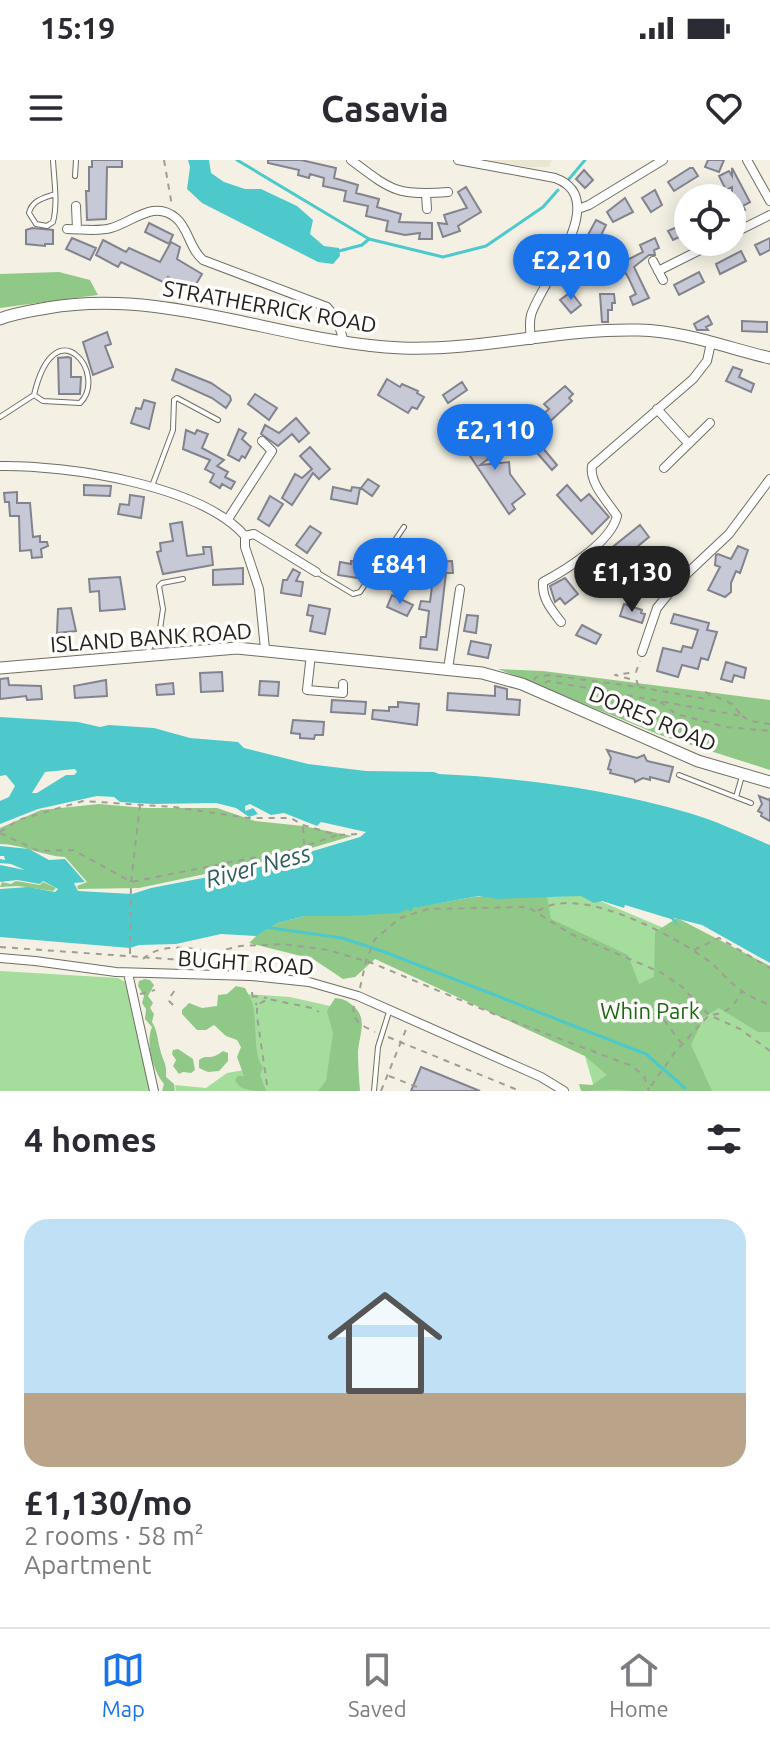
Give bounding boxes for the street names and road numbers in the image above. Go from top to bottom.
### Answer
street label: STRATHERRICK ROAD [161,275,379,337]
street label: ISLAND BANK ROAD [49,617,253,657]
street label: DORES ROAD [586,680,720,756]
street label: BUGHT ROAD [177,945,315,979]

